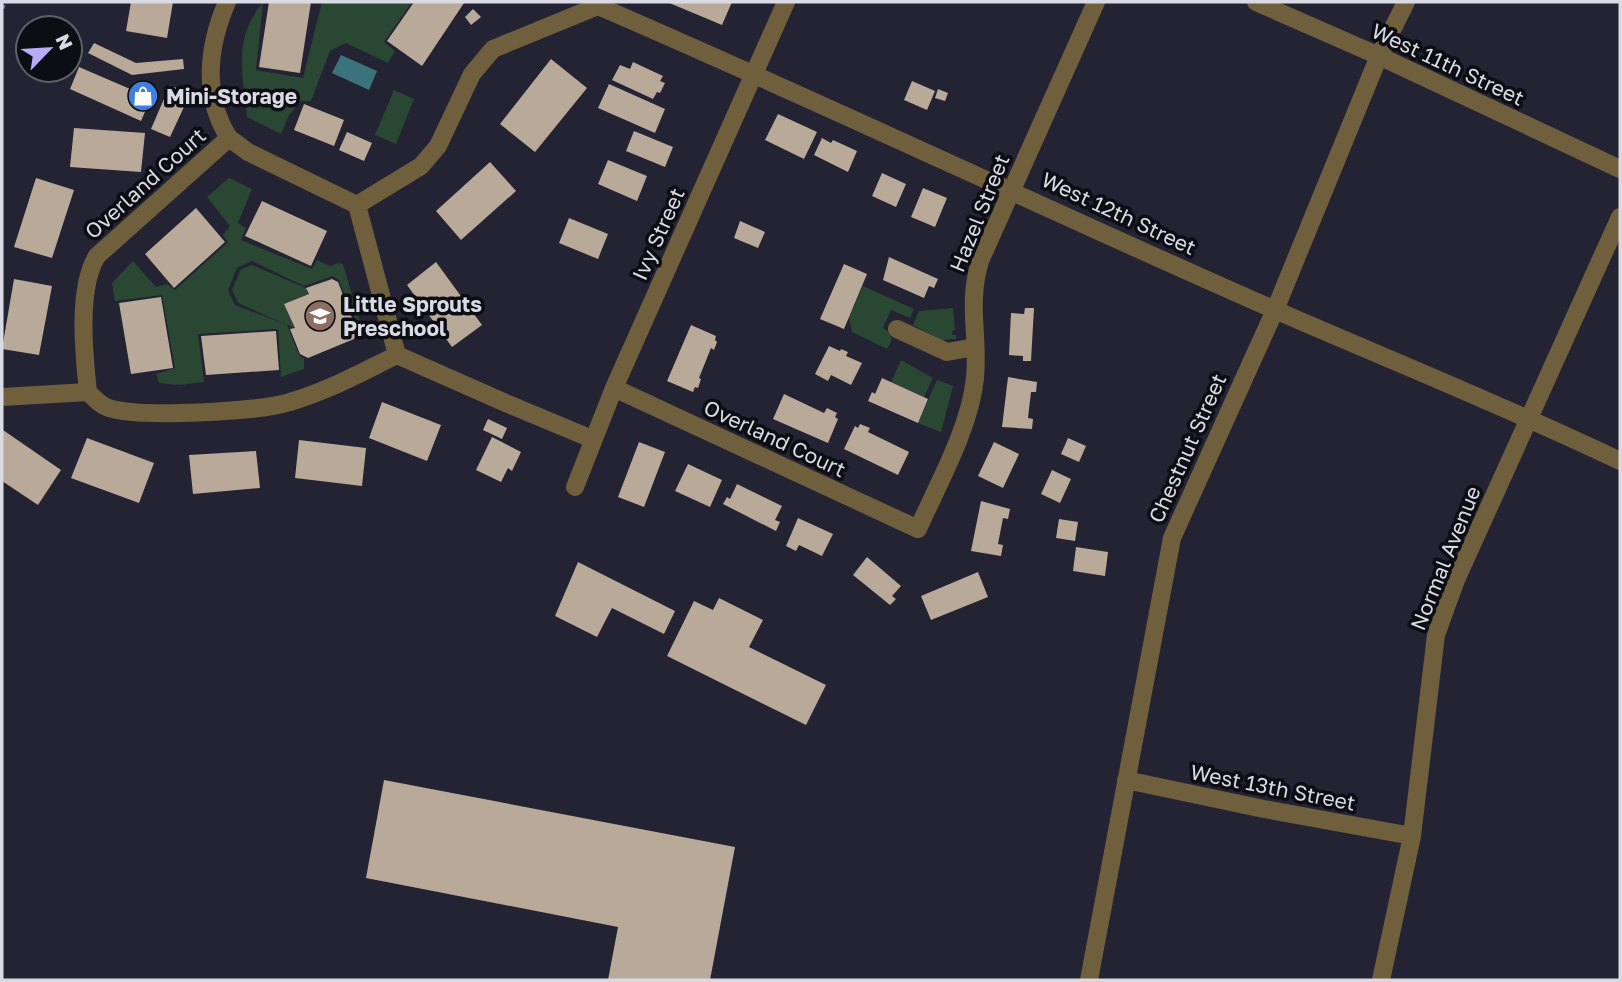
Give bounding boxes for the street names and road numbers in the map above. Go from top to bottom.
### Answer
street label: West 11th Street [1368,17,1528,111]
street label: Overland Court [79,122,211,244]
street label: Hazel Street [944,150,1014,276]
street label: West 12th Street [1038,166,1200,260]
street label: Ivy Street [626,184,690,284]
street label: Chestnut Street [1143,369,1231,527]
street label: Overland Court [700,394,850,482]
street label: Normal Avenue [1404,482,1486,634]
street label: West 13th Street [1188,758,1358,816]

